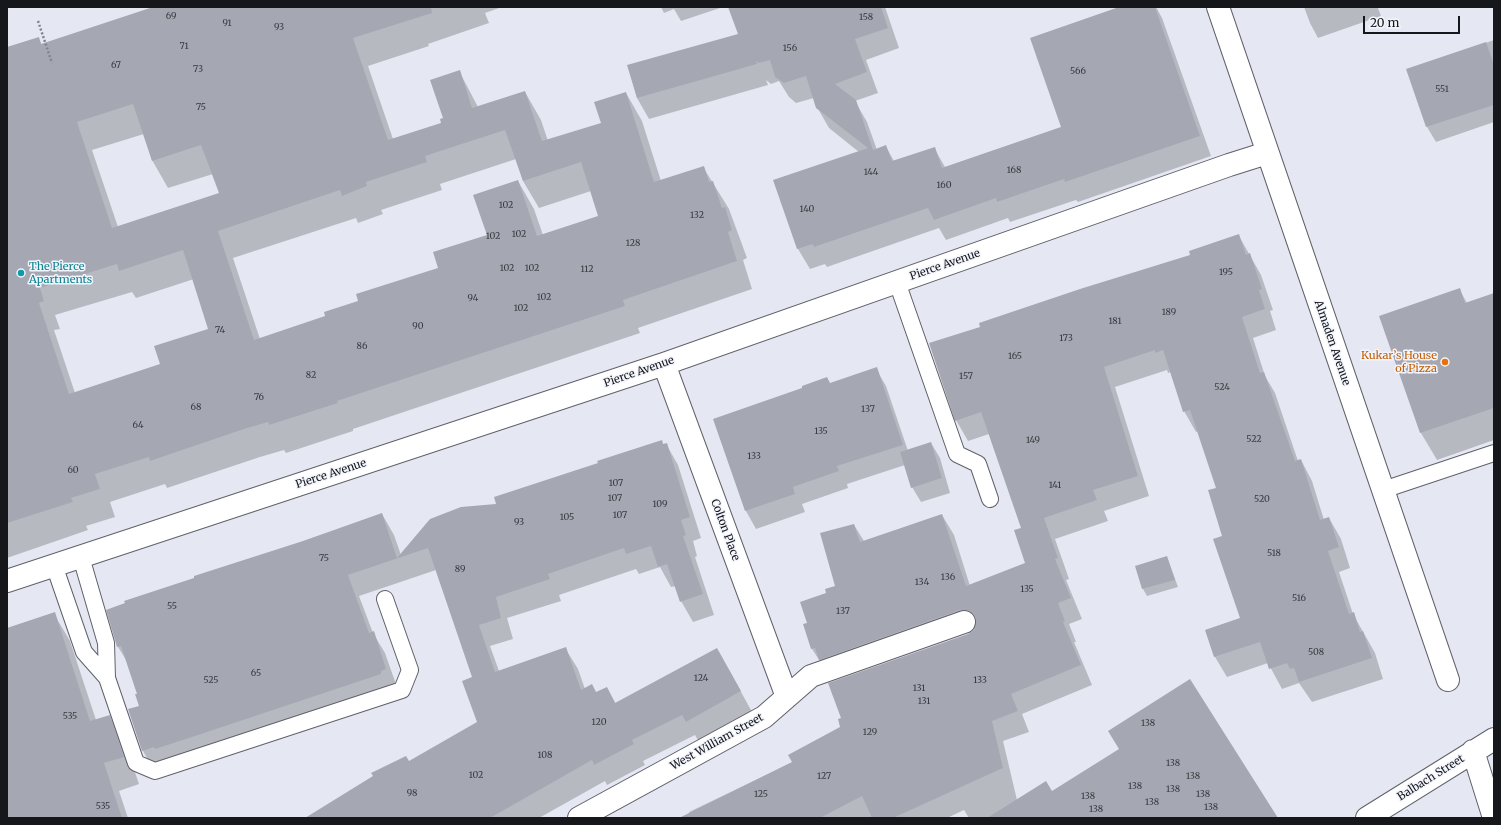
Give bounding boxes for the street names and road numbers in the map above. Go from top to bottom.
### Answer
street label: Pierce Avenue [908,247,982,283]
street label: Almaden Avenue [1311,299,1353,387]
street label: Pierce Avenue [602,354,676,390]
street label: Pierce Avenue [294,456,368,492]
street label: Colton Place [708,497,742,563]
street label: West William Street [668,711,766,773]
street label: Balbach Street [1395,752,1467,804]

